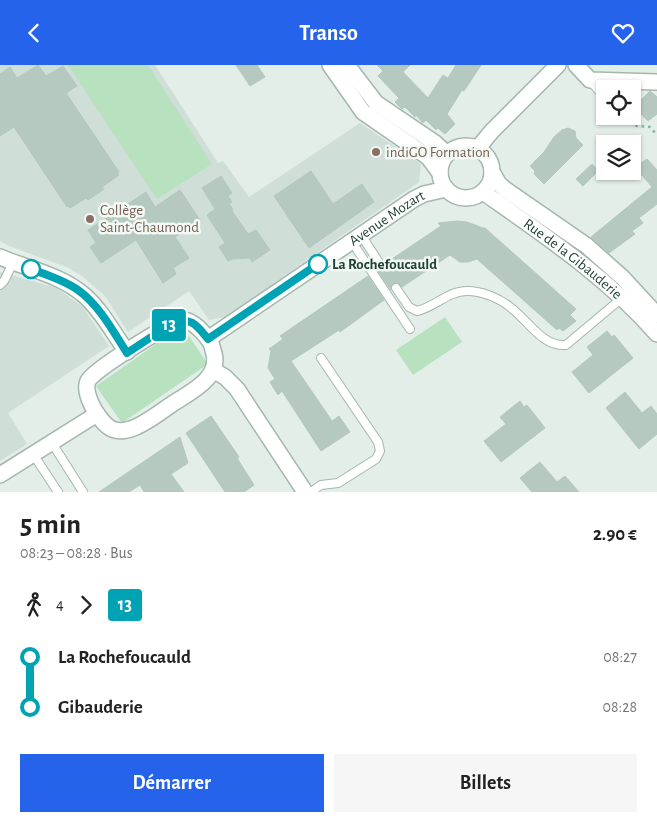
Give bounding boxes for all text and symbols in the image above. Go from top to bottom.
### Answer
icon: back [20,19,48,47]
icon: heart [609,19,637,47]
text: Transo [299,22,358,44]
map controls [596,80,641,180]
button: locate [596,80,641,125]
button: layers [596,135,641,180]
place label: indiGO Formation [386,145,490,160]
marker: indiGO Formation [370,146,382,158]
street label: Avenue Mozart [346,188,427,249]
place label: Collège Saint-Chaumond [100,203,199,235]
marker: Collège Saint-Chaumond [84,213,96,225]
street label: Rue de la Gibauderie [521,216,625,302]
marker: La Rochefoucauld [308,254,328,274]
place label: La Rochefoucauld [332,257,437,272]
unlabelled marker [21,259,41,279]
line badge: 13 [146,309,192,341]
text: 13 [162,316,176,334]
text: 5 min [20,511,81,539]
text: 2.90 € [593,525,637,544]
text: 08:23 – 08:28 · Bus [20,545,133,561]
icon: walk [20,591,48,619]
icon: forward [72,591,100,619]
text: 4 [56,596,64,612]
text: 13 [118,596,132,614]
text: La Rochefoucauld [58,648,191,667]
text: 08:27 [603,649,637,665]
text: Gibauderie [58,698,143,717]
text: 08:28 [602,699,637,715]
button: Démarrer [20,754,324,812]
button: Billets [334,754,637,812]

